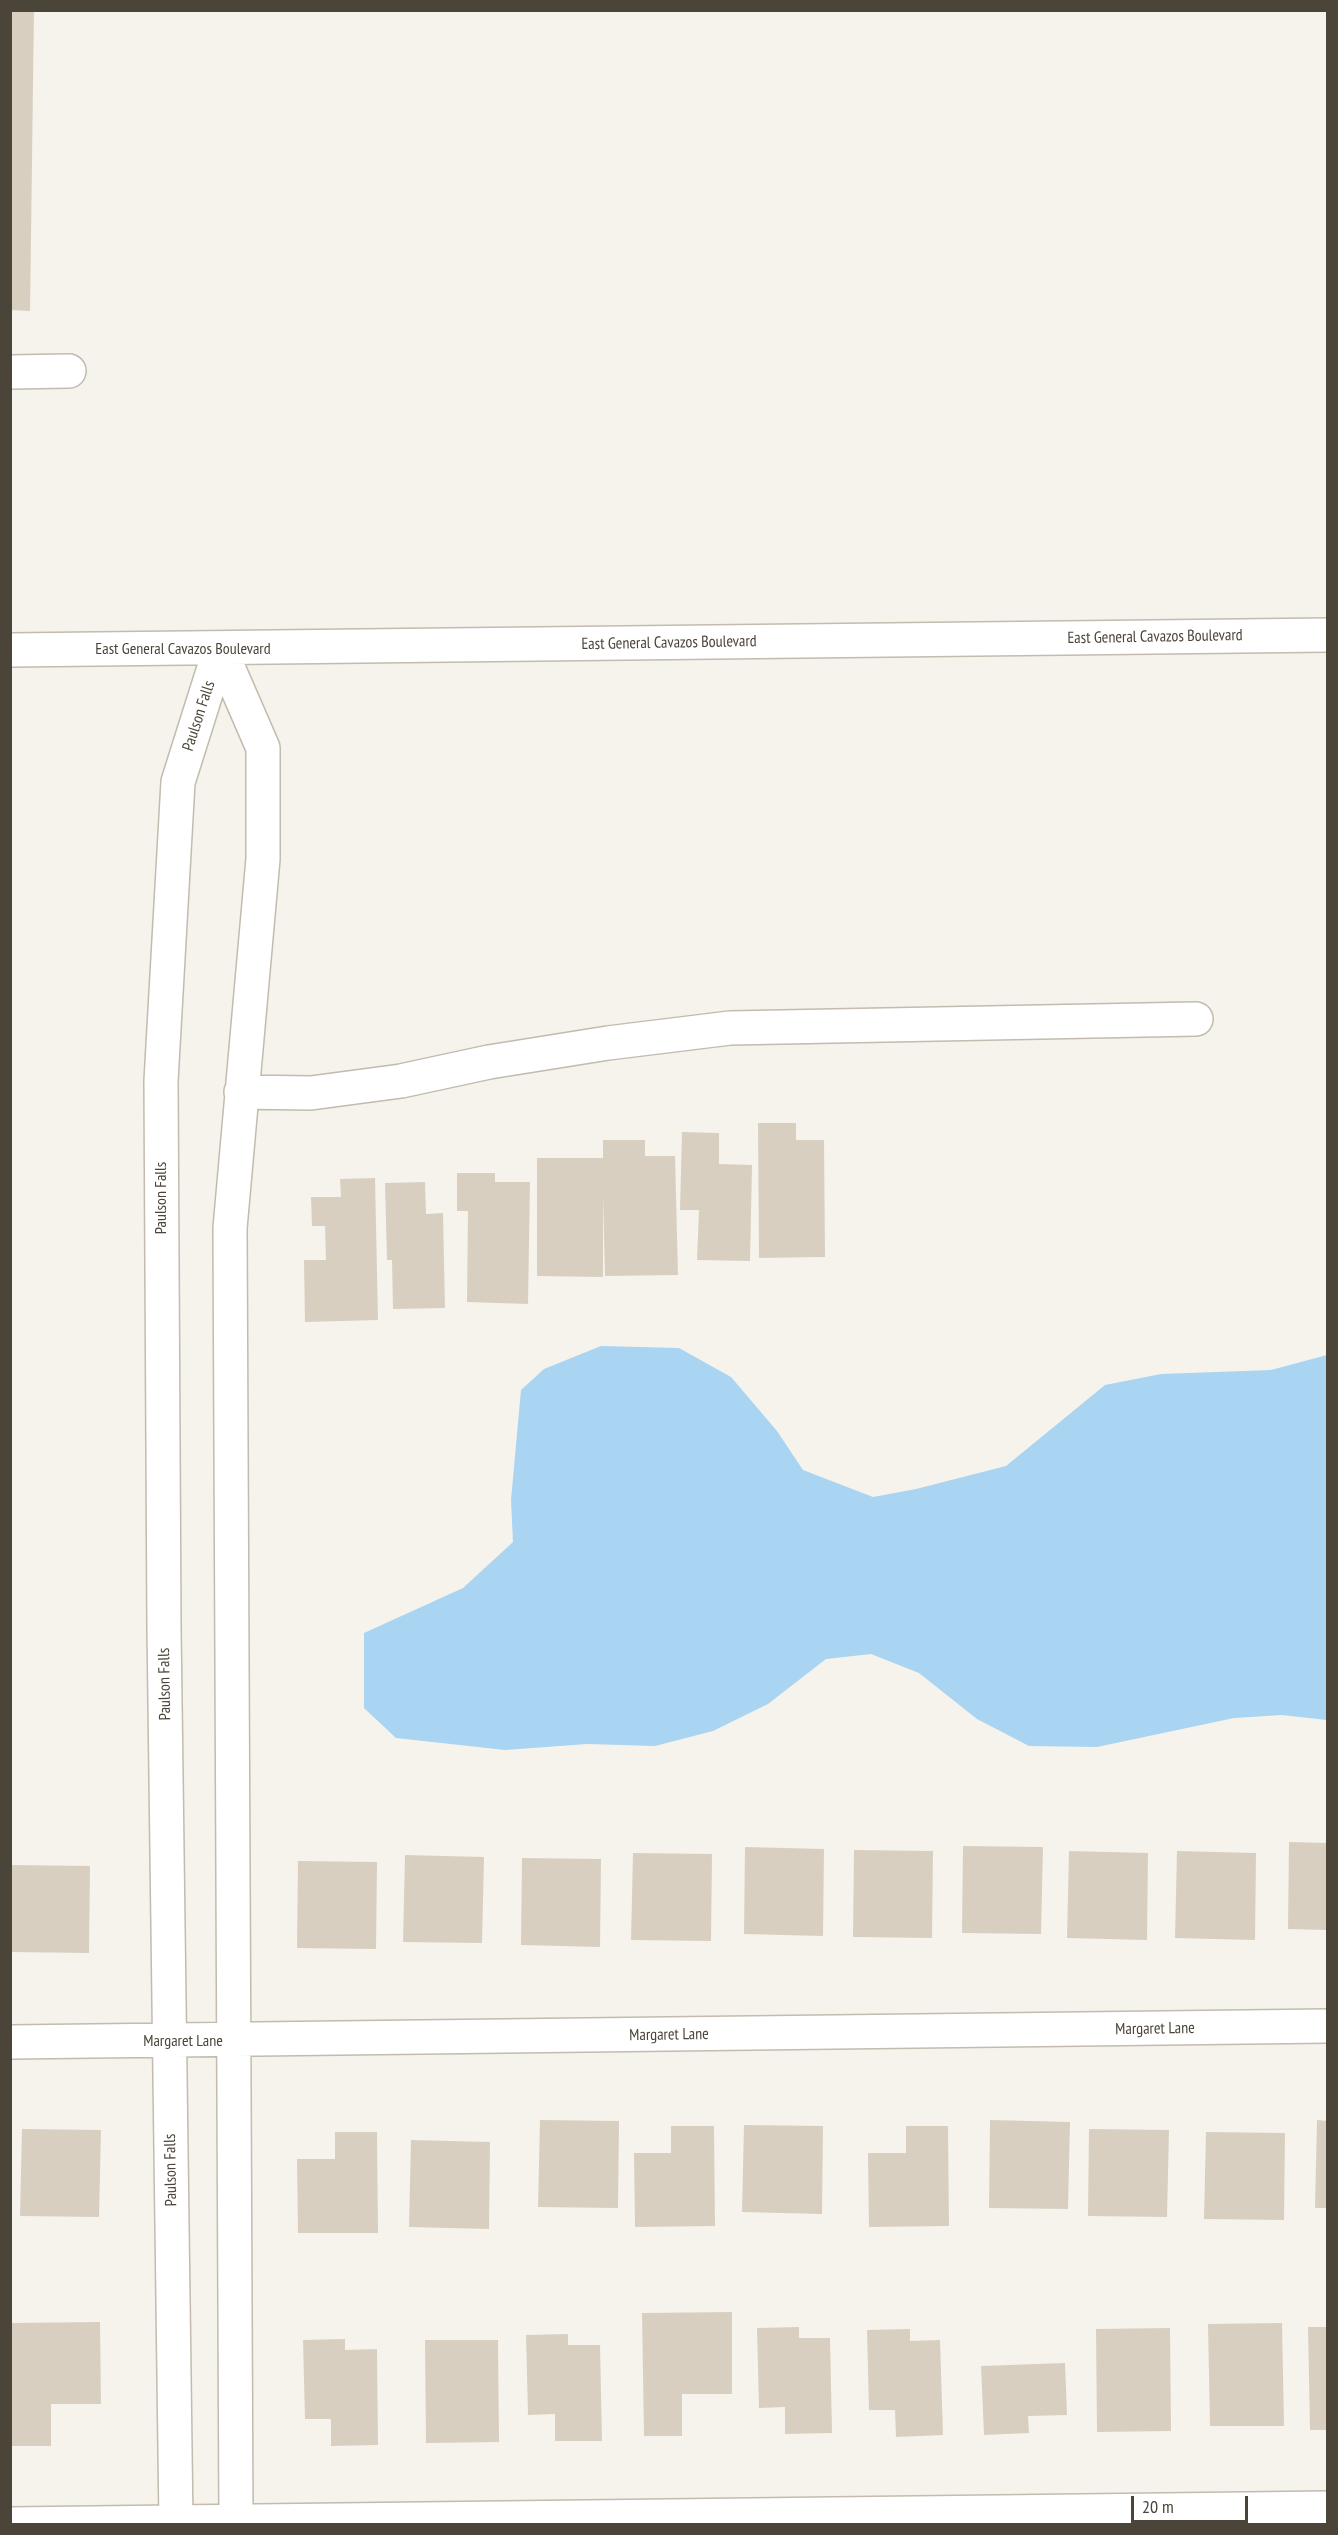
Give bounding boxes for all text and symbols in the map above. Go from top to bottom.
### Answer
street label: East General Cavazos Boulevard [1067,626,1243,648]
street label: East General Cavazos Boulevard [581,632,757,654]
street label: East General Cavazos Boulevard [95,639,271,659]
street label: Paulson Falls [179,679,219,753]
street label: Paulson Falls [151,1162,171,1234]
street label: Paulson Falls [155,1648,175,1720]
street label: Margaret Lane [1115,2019,1195,2039]
street label: Margaret Lane [629,2025,709,2045]
street label: Margaret Lane [143,2031,223,2051]
street label: Paulson Falls [161,2134,181,2206]
scale bar [1134,2484,1251,2522]
text: 20 m [1142,2495,1174,2518]

